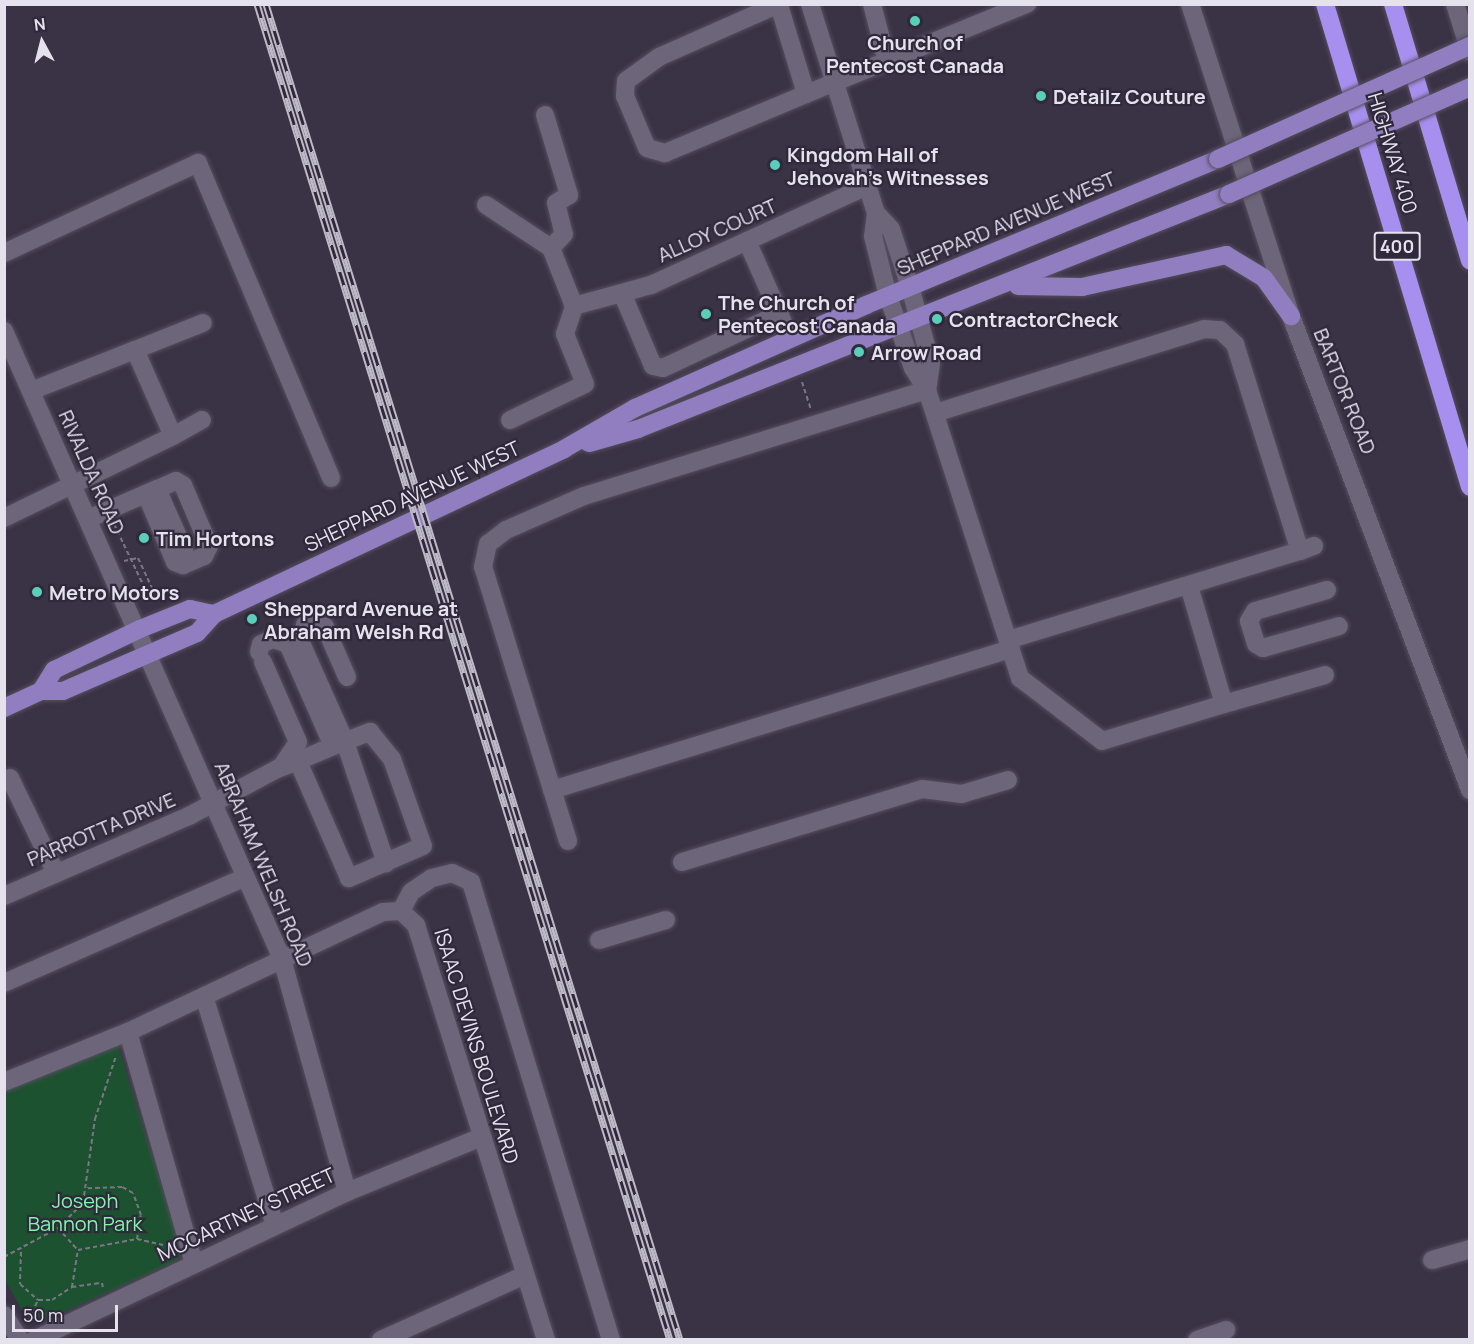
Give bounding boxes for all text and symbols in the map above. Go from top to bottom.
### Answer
north arrow [12,12,72,72]
text: N [33,13,47,36]
marker: Church of Pentecost Canada [908,14,922,28]
place label: Church of Pentecost Canada [826,30,1004,77]
place label: Detailz Couture [1053,84,1206,108]
marker: Detailz Couture [1034,89,1048,103]
street label: HIGHWAY 400 [1363,89,1423,217]
place label: Kingdom Hall of Jehovah's Witnesses [787,142,988,189]
marker: Kingdom Hall of Jehovah's Witnesses [768,158,782,172]
street label: SHEPPARD AVENUE WEST [893,166,1119,280]
street label: ALLOY COURT [653,193,781,267]
road number: 400 [1373,231,1421,261]
place label: The Church of Pentecost Canada [718,290,896,337]
marker: The Church of Pentecost Canada [699,307,713,321]
place label: ContractorCheck [949,307,1118,331]
marker: ContractorCheck [930,312,944,326]
street label: BARTOR ROAD [1309,325,1381,457]
place label: Arrow Road [871,340,982,364]
marker: Arrow Road [852,345,866,359]
street label: RIVALDA ROAD [54,406,130,538]
street label: SHEPPARD AVENUE WEST [300,435,524,557]
place label: Tim Hortons [156,526,274,550]
marker: Tim Hortons [137,531,151,545]
place label: Metro Motors [49,580,179,604]
marker: Metro Motors [30,585,44,599]
place label: Sheppard Avenue at Abraham Welsh Rd [264,596,458,643]
marker: Sheppard Avenue at Abraham Welsh Rd [245,612,259,626]
street label: ABRAHAM WELSH ROAD [210,758,318,970]
street label: PARROTTA DRIVE [23,787,179,871]
street label: ISAAC DEVINS BOULEVARD [430,926,524,1166]
street label: MCCARTNEY STREET [153,1162,339,1266]
park label: Joseph Bannon Park [28,1189,142,1236]
scale bar [15,1293,122,1331]
text: 50 m [23,1303,63,1327]

